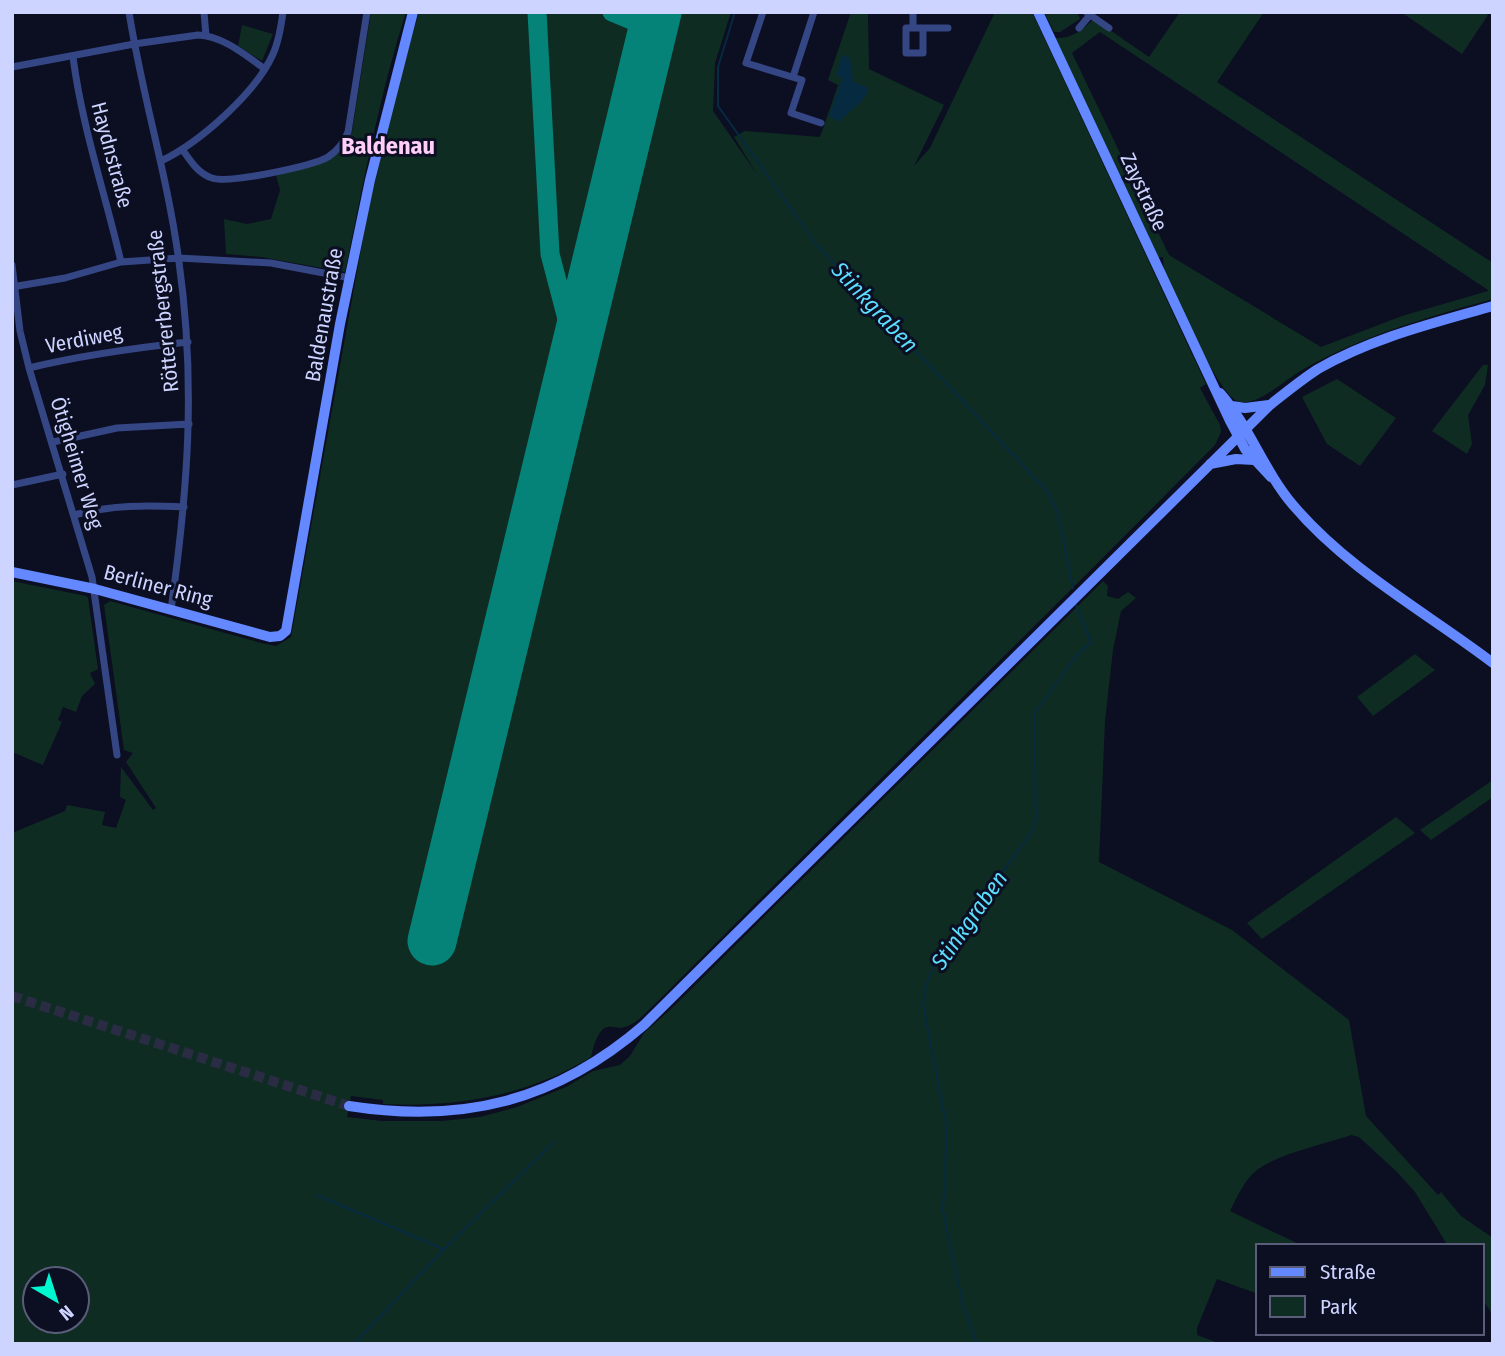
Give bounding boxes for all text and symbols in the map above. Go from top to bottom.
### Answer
street label: Haydnstraße [85,99,139,211]
district label: Baldenau [341,132,435,160]
street label: Zaystraße [1115,149,1173,235]
street label: Röttererbergstraße [142,229,184,393]
street label: Baldenaustraße [299,246,349,384]
water label: Stinkgraben [825,255,924,358]
street label: Verdiweg [43,319,125,359]
street label: Ötigheimer Weg [45,394,109,532]
street label: Berliner Ring [101,559,215,613]
water label: Stinkgraben [924,865,1013,976]
legend [1256,1244,1484,1335]
text: Straße [1320,1259,1376,1285]
north arrow [21,1265,91,1335]
text: Park [1320,1294,1358,1320]
text: N [55,1300,78,1325]

